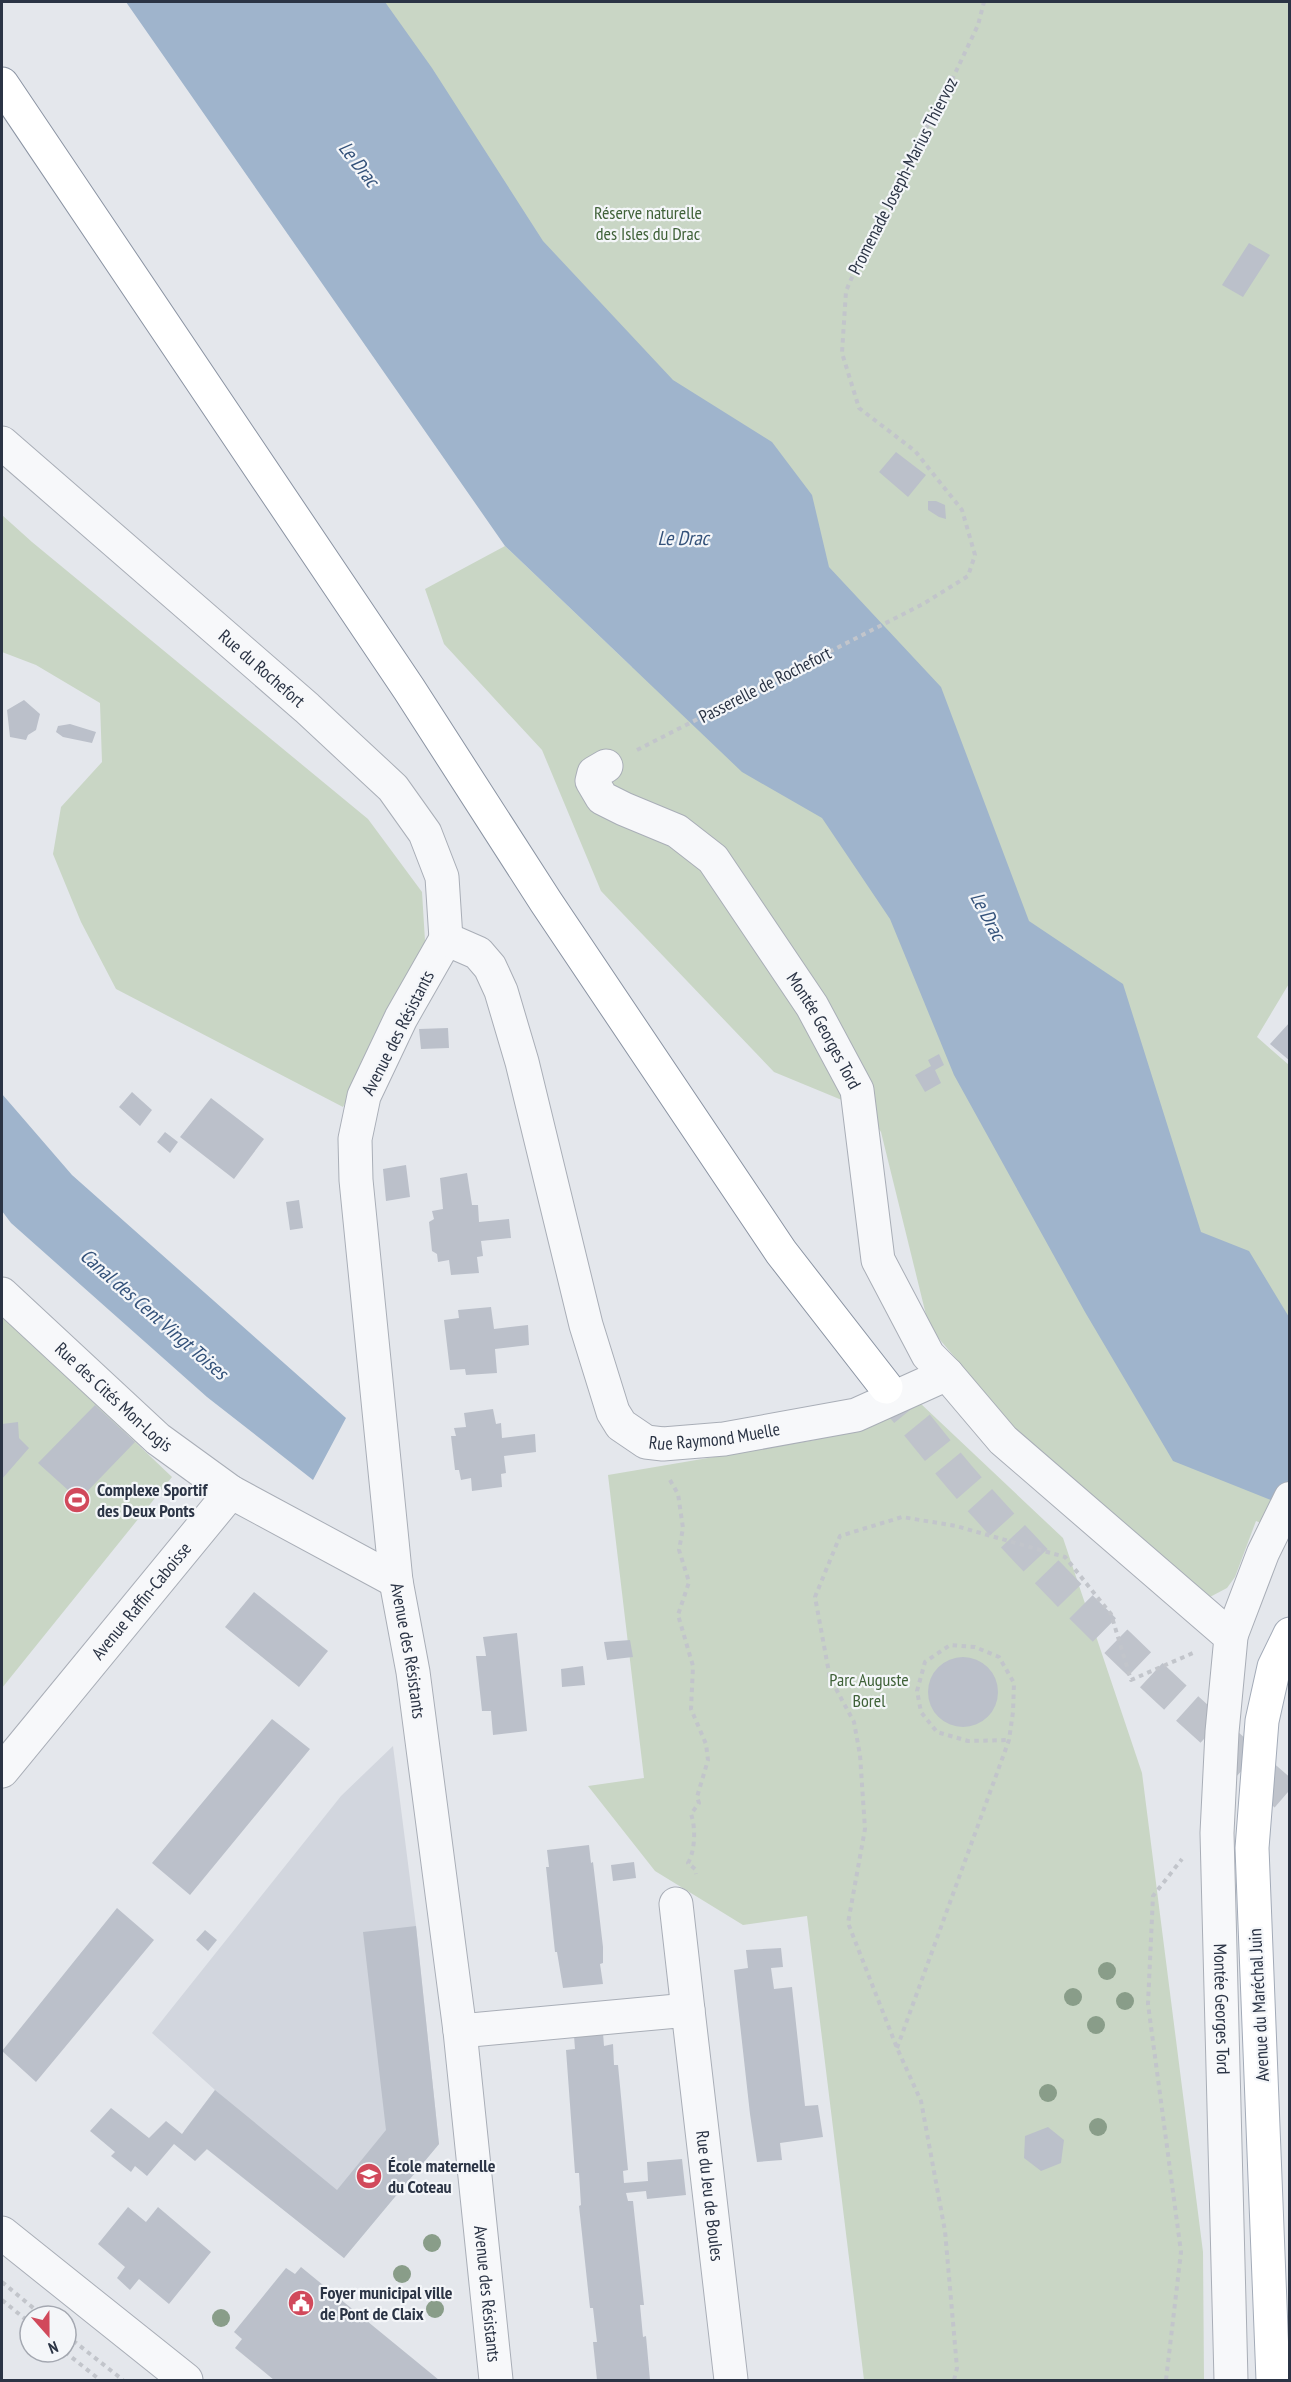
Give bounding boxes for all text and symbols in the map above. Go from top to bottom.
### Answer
street label: Promenade Joseph-Marius Thiervoz [843,73,962,278]
water label: Le Drac [333,136,386,194]
park label: Réserve naturelle des Isles du Drac [594,201,702,245]
water label: Le Drac [657,525,710,551]
street label: Rue du Rochefort [214,624,310,712]
street label: Passerelle de Rochefort [695,641,835,728]
water label: Le Drac [965,887,1012,946]
street label: Avenue des Résistants [356,967,439,1099]
street label: Montée Georges Tord [782,968,866,1093]
water label: Canal des Cent Vingt Toises [75,1243,235,1387]
street label: Rue des Cités Mon-Logis [50,1337,177,1457]
street label: Rue Raymond Muelle [648,1417,782,1455]
place label: Complexe Sportif des Deux Ponts [97,1478,208,1522]
sports icon: Complexe Sportif des Deux Ponts [62,1485,92,1515]
street label: Avenue Raffin-Caboisse [86,1537,196,1664]
street label: Avenue des Résistants [386,1581,431,1720]
park label: Parc Auguste Borel [829,1668,909,1712]
street label: Avenue du Maréchal Juin [1243,1928,1274,2082]
street label: Montée Georges Tord [1209,1943,1235,2075]
street label: Rue du Jeu de Boules [691,2129,729,2262]
place label: École maternelle du Coteau [388,2154,496,2198]
school or university icon: École maternelle du Coteau [354,2161,384,2191]
street label: Avenue des Résistants [469,2224,506,2363]
place label: Foyer municipal ville de Pont de Claix [320,2281,453,2325]
public building icon: Foyer municipal ville de Pont de Claix [286,2288,316,2318]
north arrow [18,2304,78,2364]
text: N [46,2337,61,2359]

